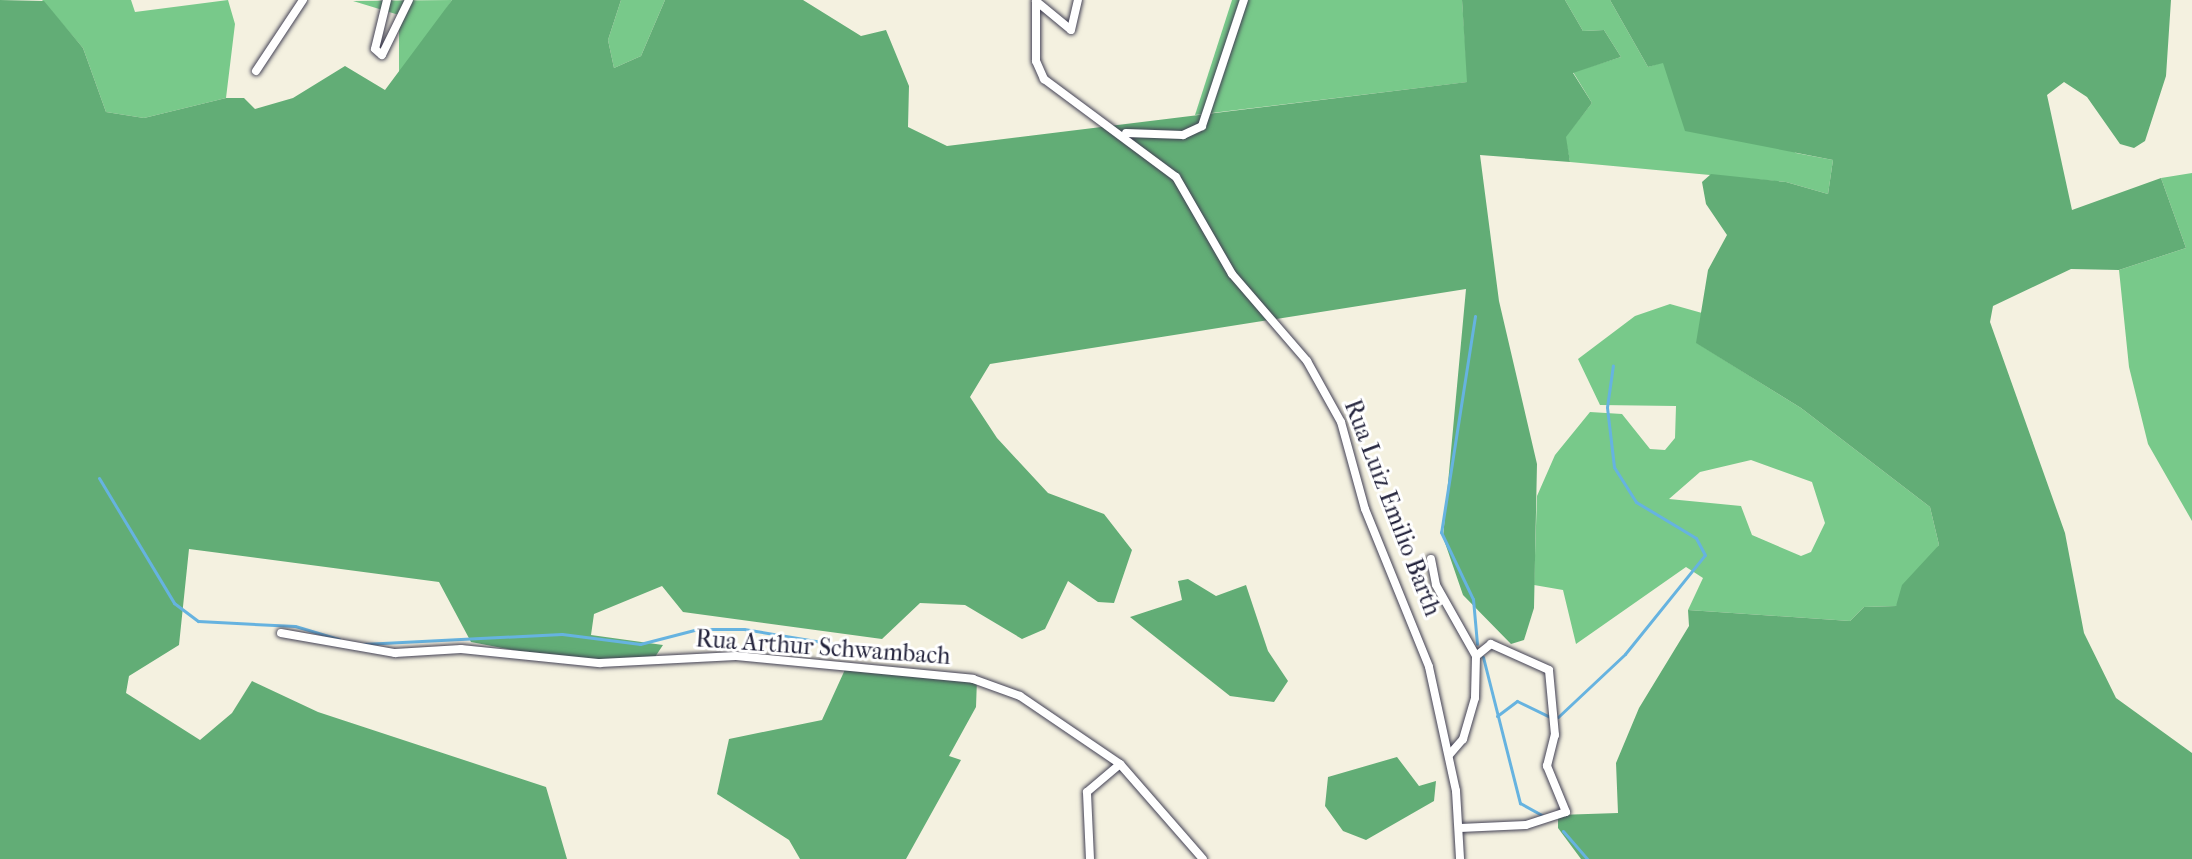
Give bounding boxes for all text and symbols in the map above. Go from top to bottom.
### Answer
street label: Rua Luiz Emilio Barth [1337,396,1447,620]
street label: Rua Arthur Schwambach [695,625,951,671]

